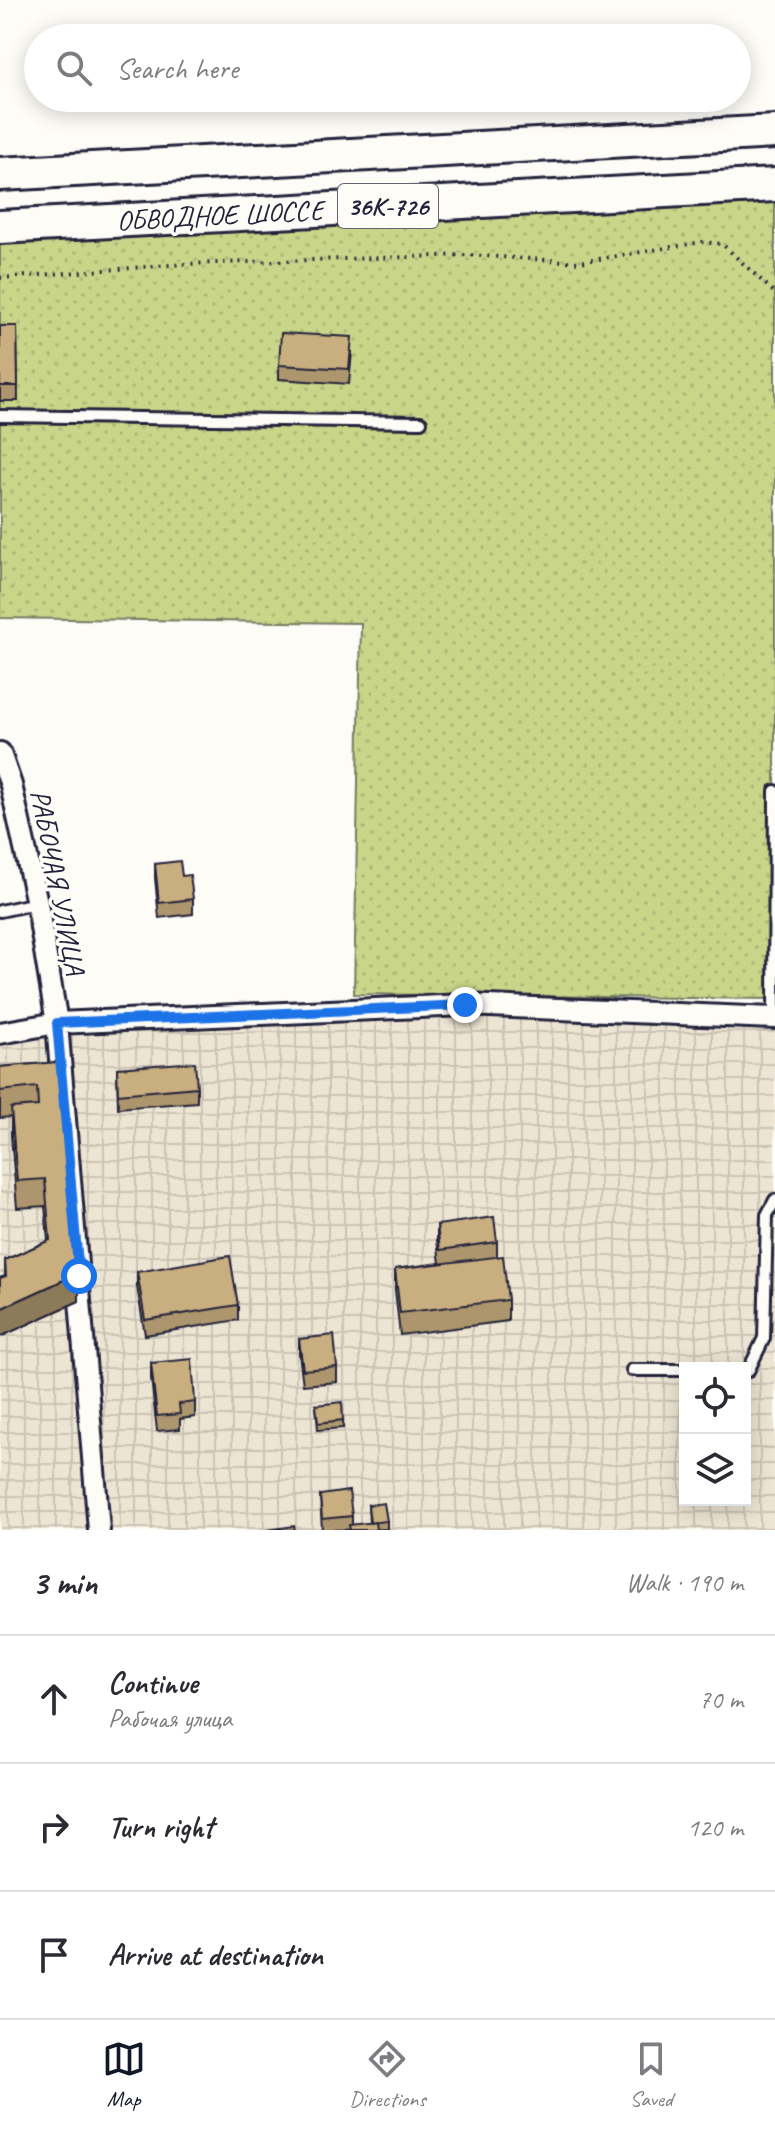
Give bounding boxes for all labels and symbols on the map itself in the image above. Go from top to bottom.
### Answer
road number: 36К-726 [338,184,438,228]
street label: ОБВОДНОЕ ШОССЕ [116,192,328,238]
street label: РАБОЧАЯ УЛИЦА [23,787,93,979]
route end [447,987,483,1023]
route start [61,1258,97,1294]

